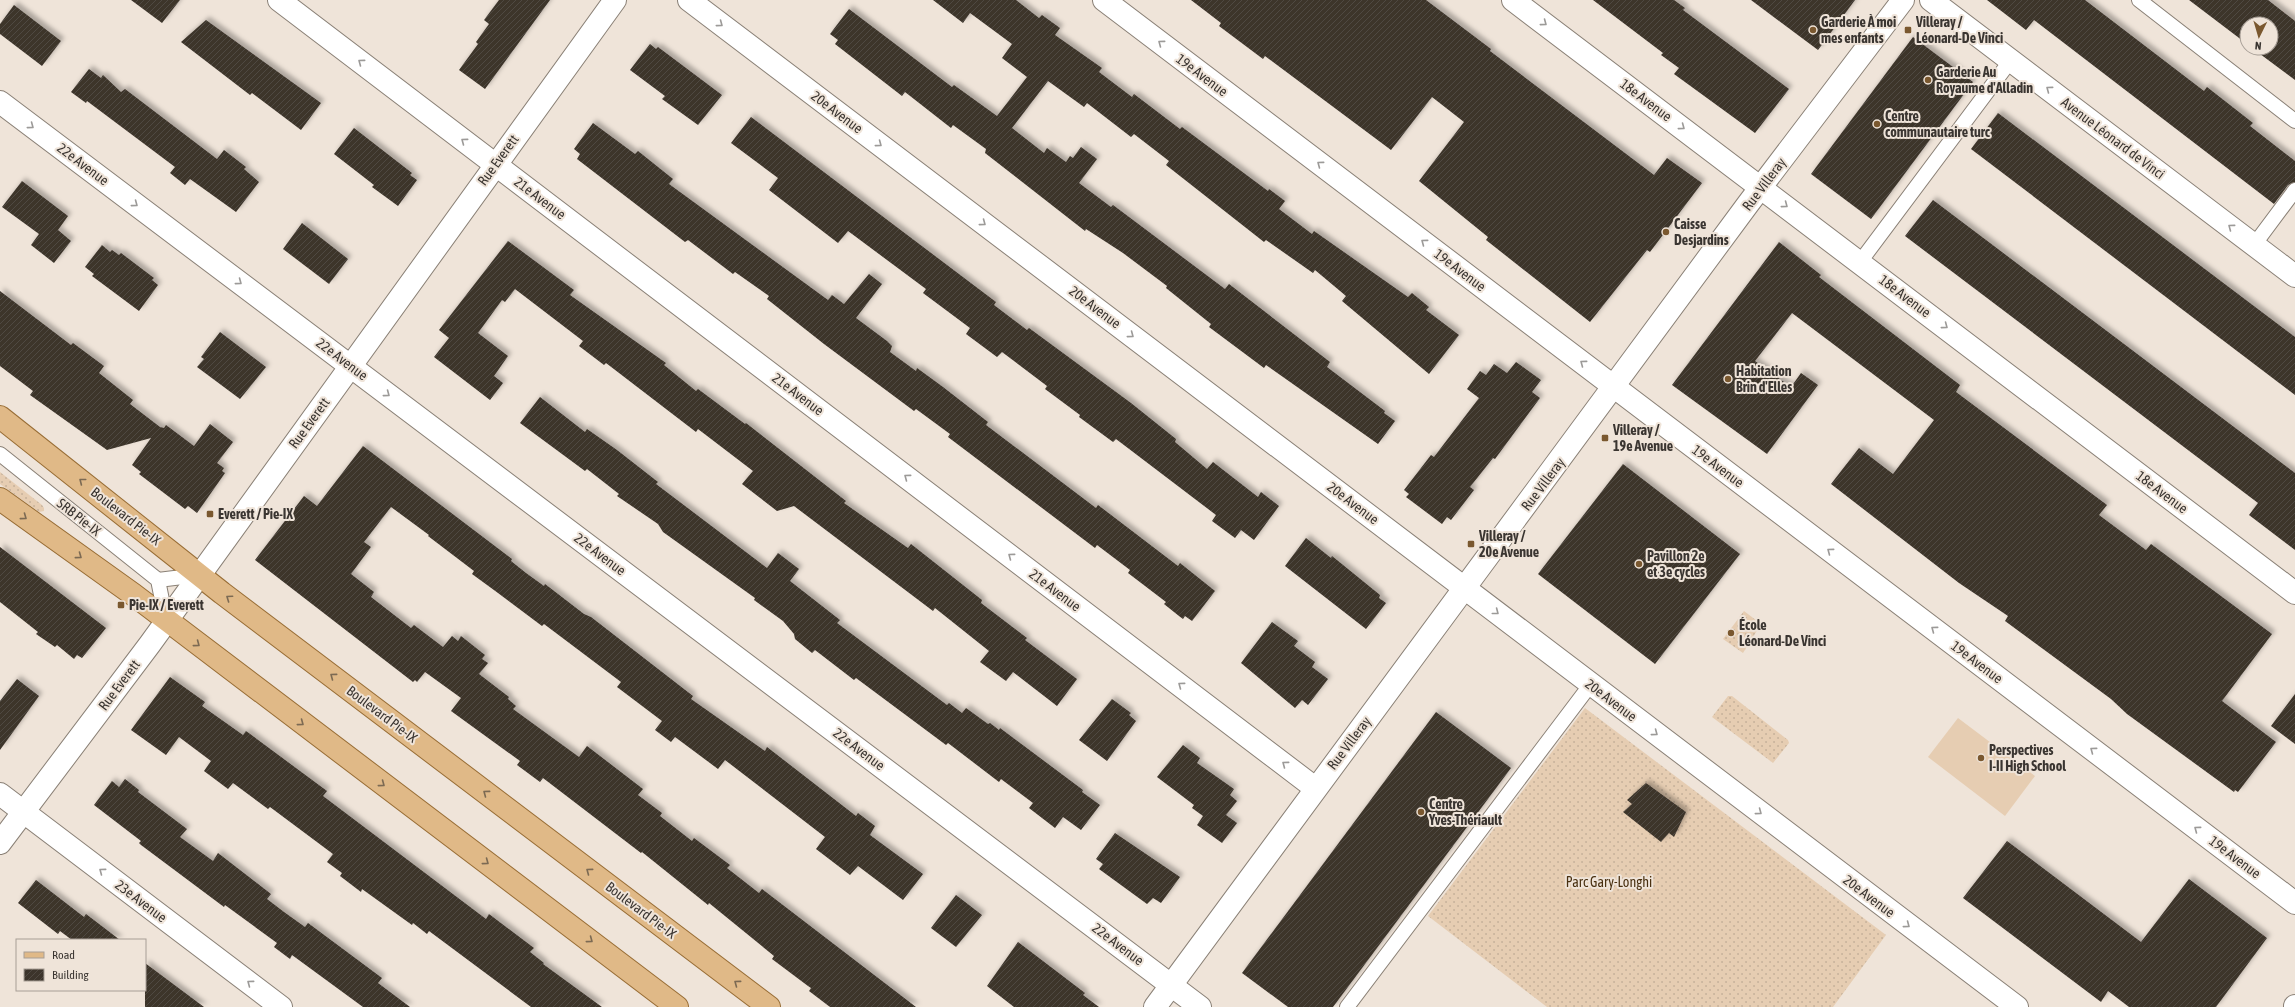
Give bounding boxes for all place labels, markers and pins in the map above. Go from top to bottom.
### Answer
place label: Garderie À moi mes enfants [1821,14,1896,46]
place label: Villeray / Léonard-De Vinci [1915,14,2003,46]
marker: Garderie À moi mes enfants [1808,25,1818,35]
marker: Villeray / Léonard-De Vinci [1903,25,1913,35]
place label: Garderie Au Royaume d'Alladin [1936,64,2033,96]
marker: Garderie Au Royaume d'Alladin [1923,75,1933,85]
place label: Centre communautaire turc [1885,108,1991,140]
marker: Centre communautaire turc [1872,119,1882,129]
place label: Caisse Desjardins [1674,216,1729,248]
marker: Caisse Desjardins [1661,227,1671,237]
place label: Habitation Brin d'Elles [1736,363,1792,395]
marker: Habitation Brin d'Elles [1723,374,1733,384]
place label: Villeray / 19e Avenue [1612,422,1673,454]
marker: Villeray / 19e Avenue [1600,433,1610,443]
place label: Everett / Pie-IX [218,506,293,522]
marker: Everett / Pie-IX [205,509,215,519]
place label: Villeray / 20e Avenue [1478,528,1539,560]
marker: Villeray / 20e Avenue [1466,539,1476,549]
place label: Pavillon 2e et 3e cycles [1647,548,1705,580]
marker: Pavillon 2e et 3e cycles [1634,559,1644,569]
place label: Pie-IX / Everett [129,597,204,613]
marker: Pie-IX / Everett [116,600,126,610]
place label: École Léonard-De Vinci [1739,617,1826,649]
marker: École Léonard-De Vinci [1726,628,1736,638]
place label: Perspectives I-II High School [1989,742,2066,774]
marker: Perspectives I-II High School [1976,753,1986,763]
place label: Centre Yves-Thériault [1428,796,1502,828]
marker: Centre Yves-Thériault [1416,807,1426,817]

